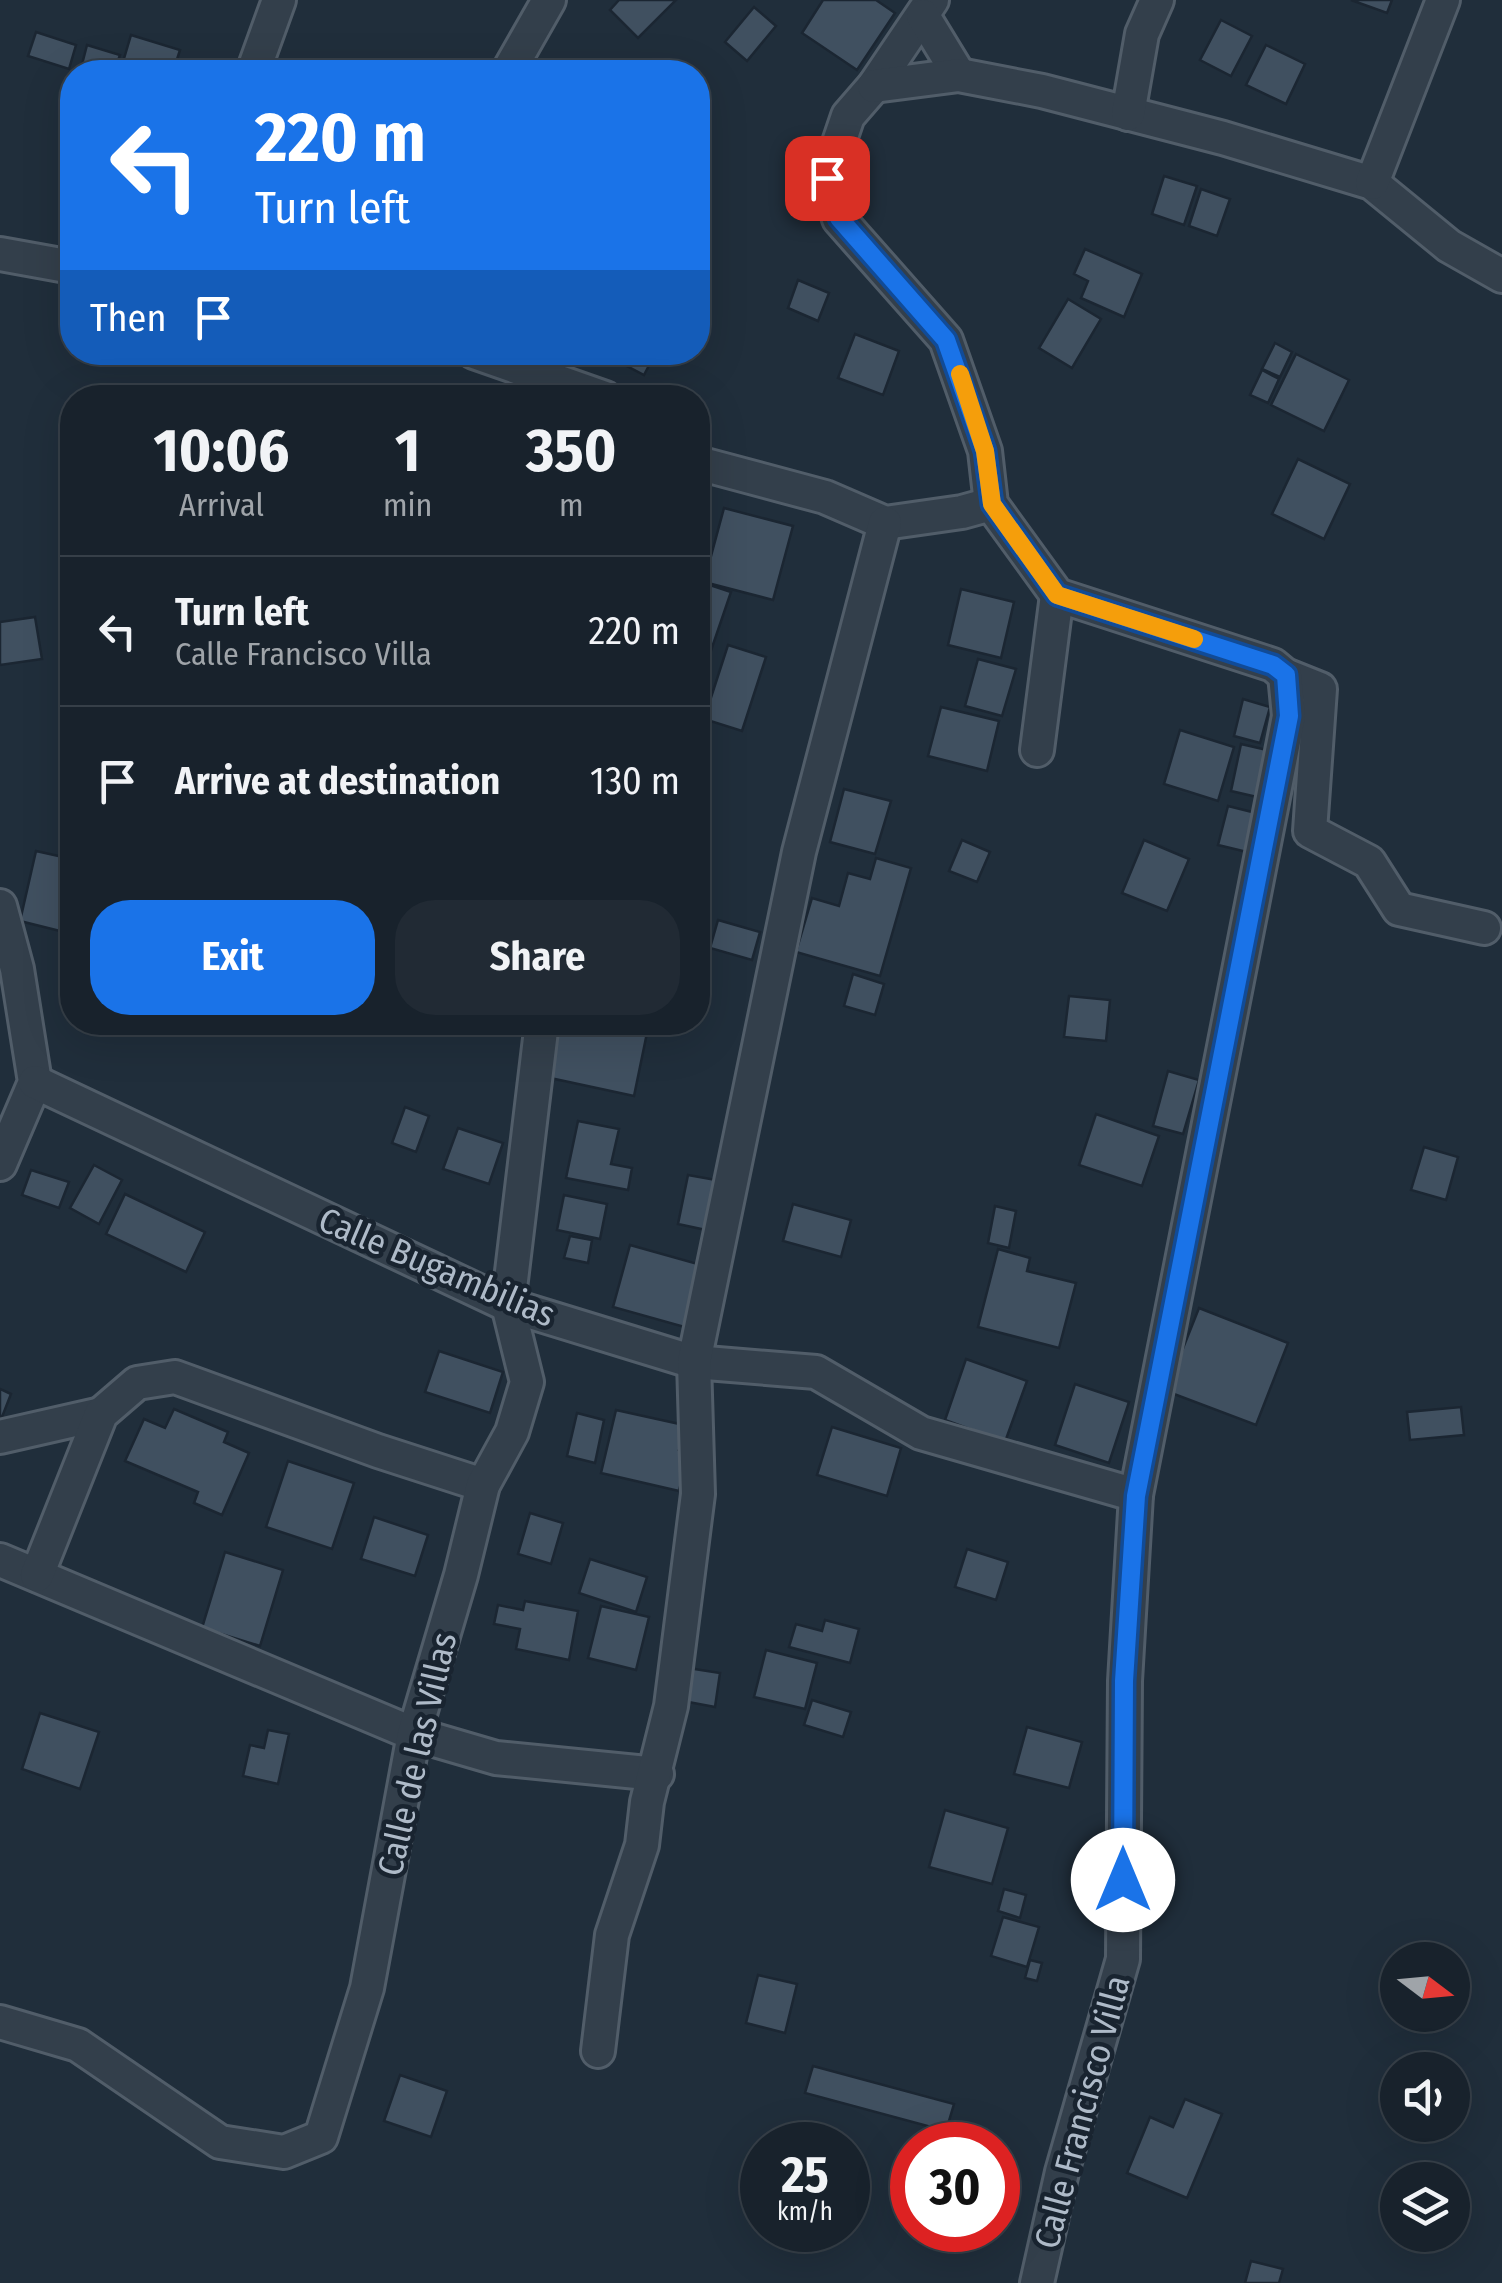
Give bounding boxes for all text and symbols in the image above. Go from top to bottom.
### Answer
text: 220 m [255,96,426,180]
icon: left [90,100,220,230]
pin [785,136,870,221]
icon: arrive [800,151,855,206]
text: Turn left [255,181,410,235]
icon: arrive [186,290,241,345]
text: Then [90,295,166,341]
text: 10:06 [153,415,289,487]
text: 1 [395,415,420,487]
text: 350 [526,415,617,487]
text: Arrival [179,486,264,524]
text: min [383,486,432,524]
text: m [559,486,584,524]
text: Turn left [175,589,309,635]
icon: left [90,604,145,659]
text: 220 m [589,608,680,654]
text: Calle Francisco Villa [175,635,432,673]
icon: arrive [90,754,145,809]
text: Arrive at destination [175,758,500,804]
text: 130 m [590,758,680,804]
button: Exit [90,900,375,1015]
button: Share [395,900,680,1015]
street label: Calle Bugambilias [312,1198,562,1336]
street label: Calle de las Villas [369,1628,465,1880]
position arrow [1071,1828,1175,1932]
north arrow [1380,1942,1470,2032]
map controls [1380,1942,1470,2252]
street label: Calle Francisco Villa [1025,1971,1139,2253]
button: sound [1380,2052,1470,2142]
speed limit sign: 30 [890,2122,1020,2252]
text: 25 [781,2145,829,2205]
button: layers [1380,2162,1470,2252]
text: km/h [777,2197,833,2227]

